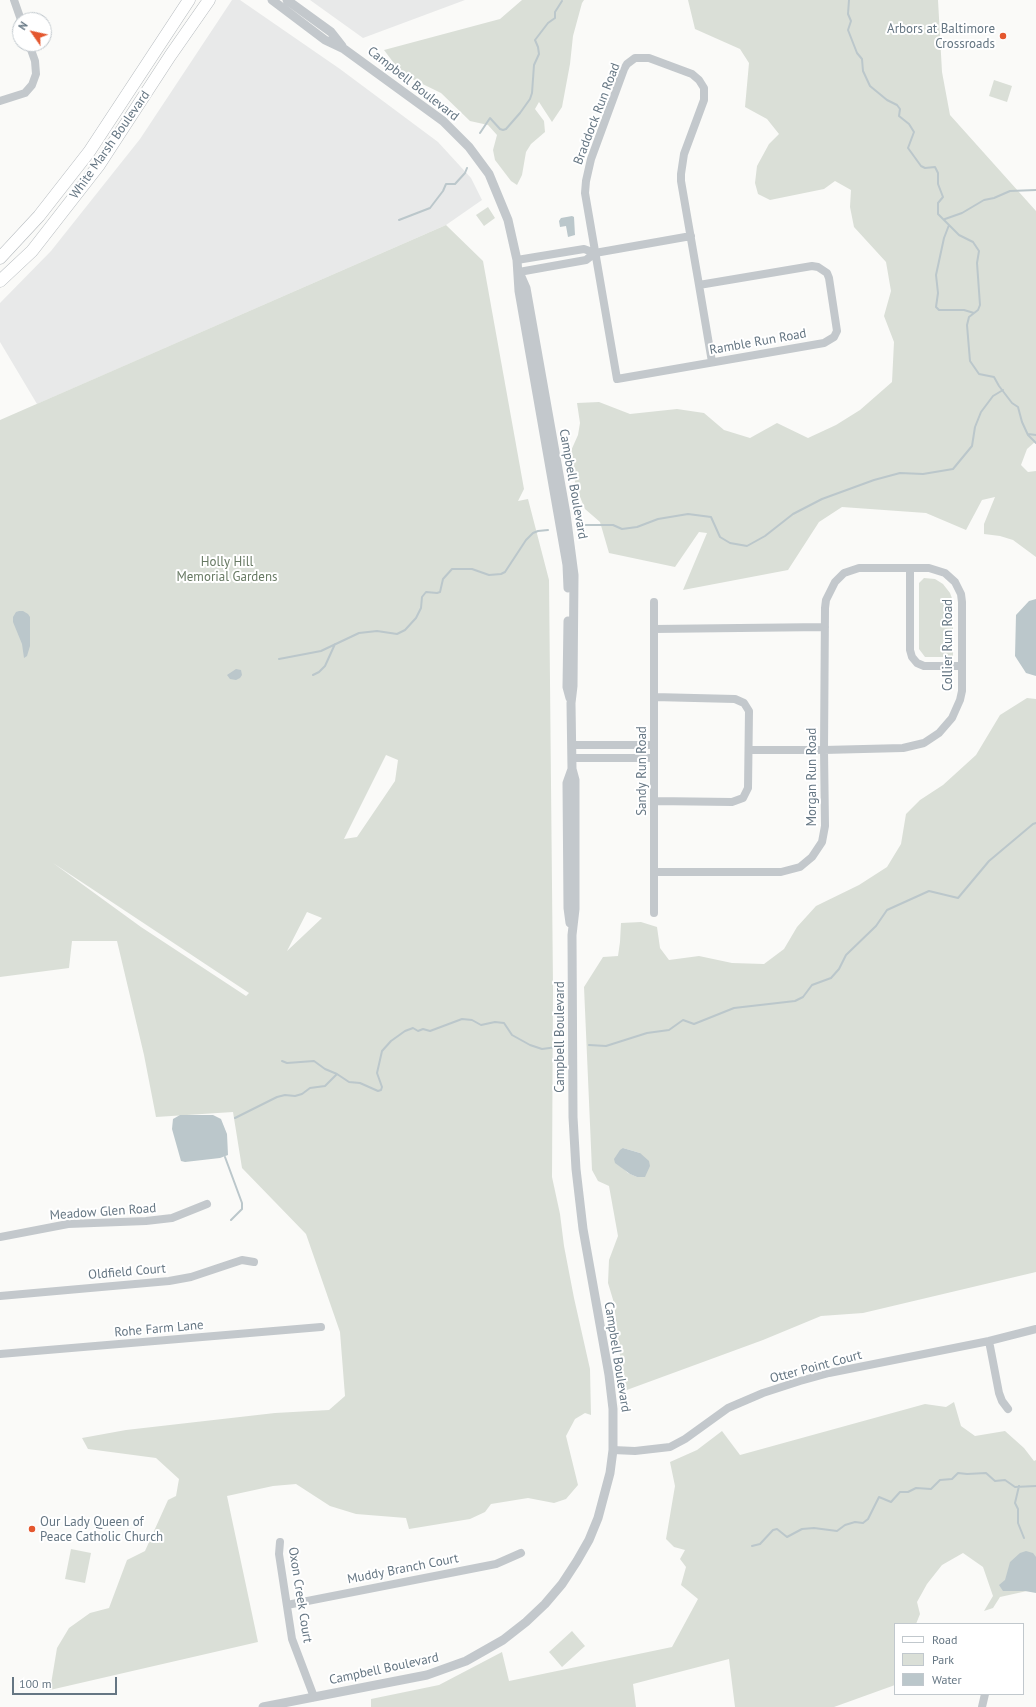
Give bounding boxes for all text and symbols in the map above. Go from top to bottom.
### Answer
north arrow [12,12,52,52]
text: N [15,19,31,33]
place label: Arbors at Baltimore Crossroads [887,21,995,52]
marker: Arbors at Baltimore Crossroads [998,31,1008,41]
street label: Campbell Boulevard [364,43,462,125]
street label: Braddock Run Road [570,61,624,167]
street label: White Marsh Boulevard [67,88,153,202]
street label: Ramble Run Road [708,326,808,358]
street label: Campbell Boulevard [556,428,590,540]
park label: Holly Hill Memorial Gardens [176,554,278,585]
street label: Collier Run Road [940,599,956,691]
street label: Sandy Run Road [634,726,650,816]
street label: Morgan Run Road [804,728,820,826]
street label: Campbell Boulevard [552,981,568,1093]
street label: Meadow Glen Road [49,1200,157,1224]
street label: Oldfield Court [88,1261,166,1283]
street label: Campbell Boulevard [601,1301,633,1413]
street label: Rohe Farm Lane [114,1317,204,1341]
street label: Otter Point Court [768,1347,864,1387]
place label: Our Lady Queen of Peace Catholic Church [40,1514,163,1545]
marker: Our Lady Queen of Peace Catholic Church [27,1524,37,1534]
street label: Oxon Creek Court [285,1546,315,1644]
street label: Muddy Branch Court [346,1551,460,1587]
legend [894,1623,1024,1695]
text: Road [932,1632,957,1647]
street label: Campbell Boulevard [328,1650,440,1688]
text: Park [932,1652,954,1667]
scale bar [14,1669,119,1695]
text: Water [932,1672,962,1687]
text: 100 m [19,1676,52,1691]

